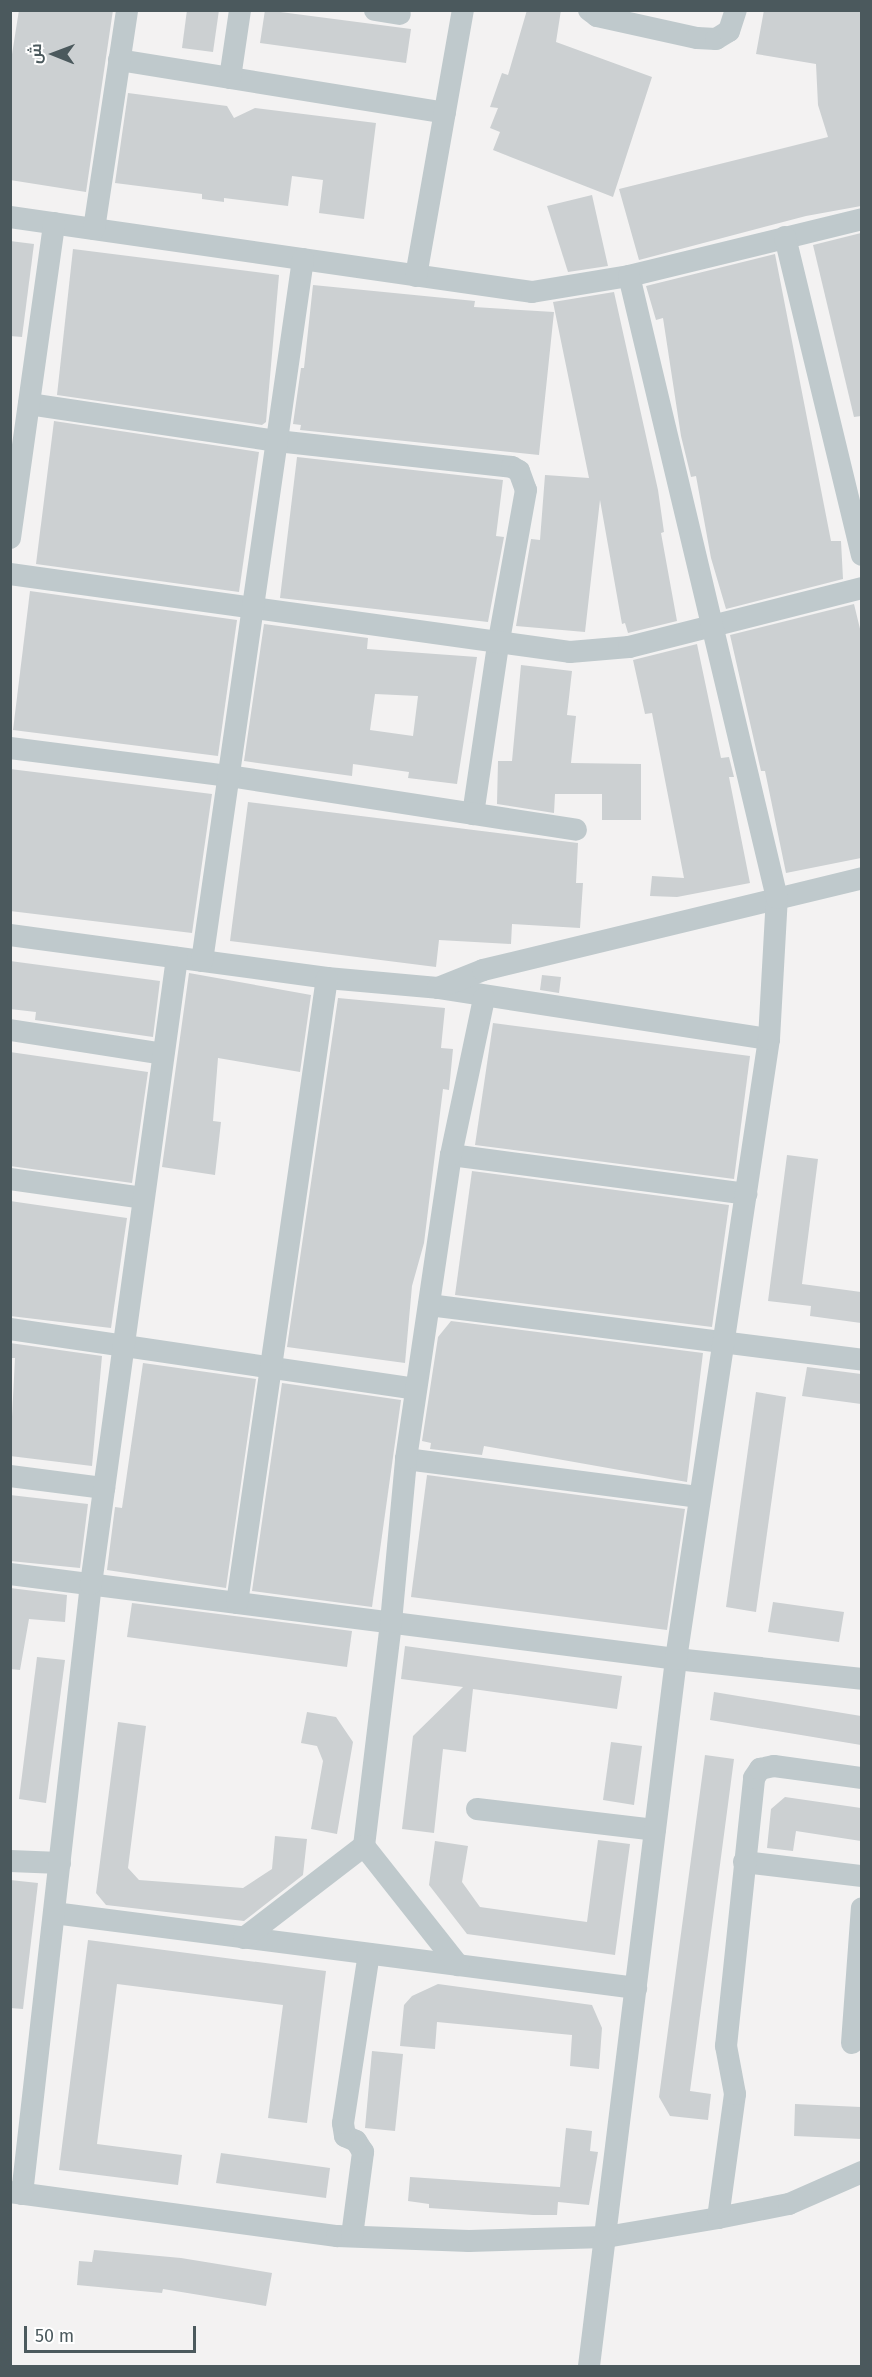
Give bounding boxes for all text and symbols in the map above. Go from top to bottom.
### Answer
north arrow [24,24,84,84]
text: ش [26,43,45,64]
scale bar [27,2314,200,2352]
text: 50 m [35,2325,74,2347]

